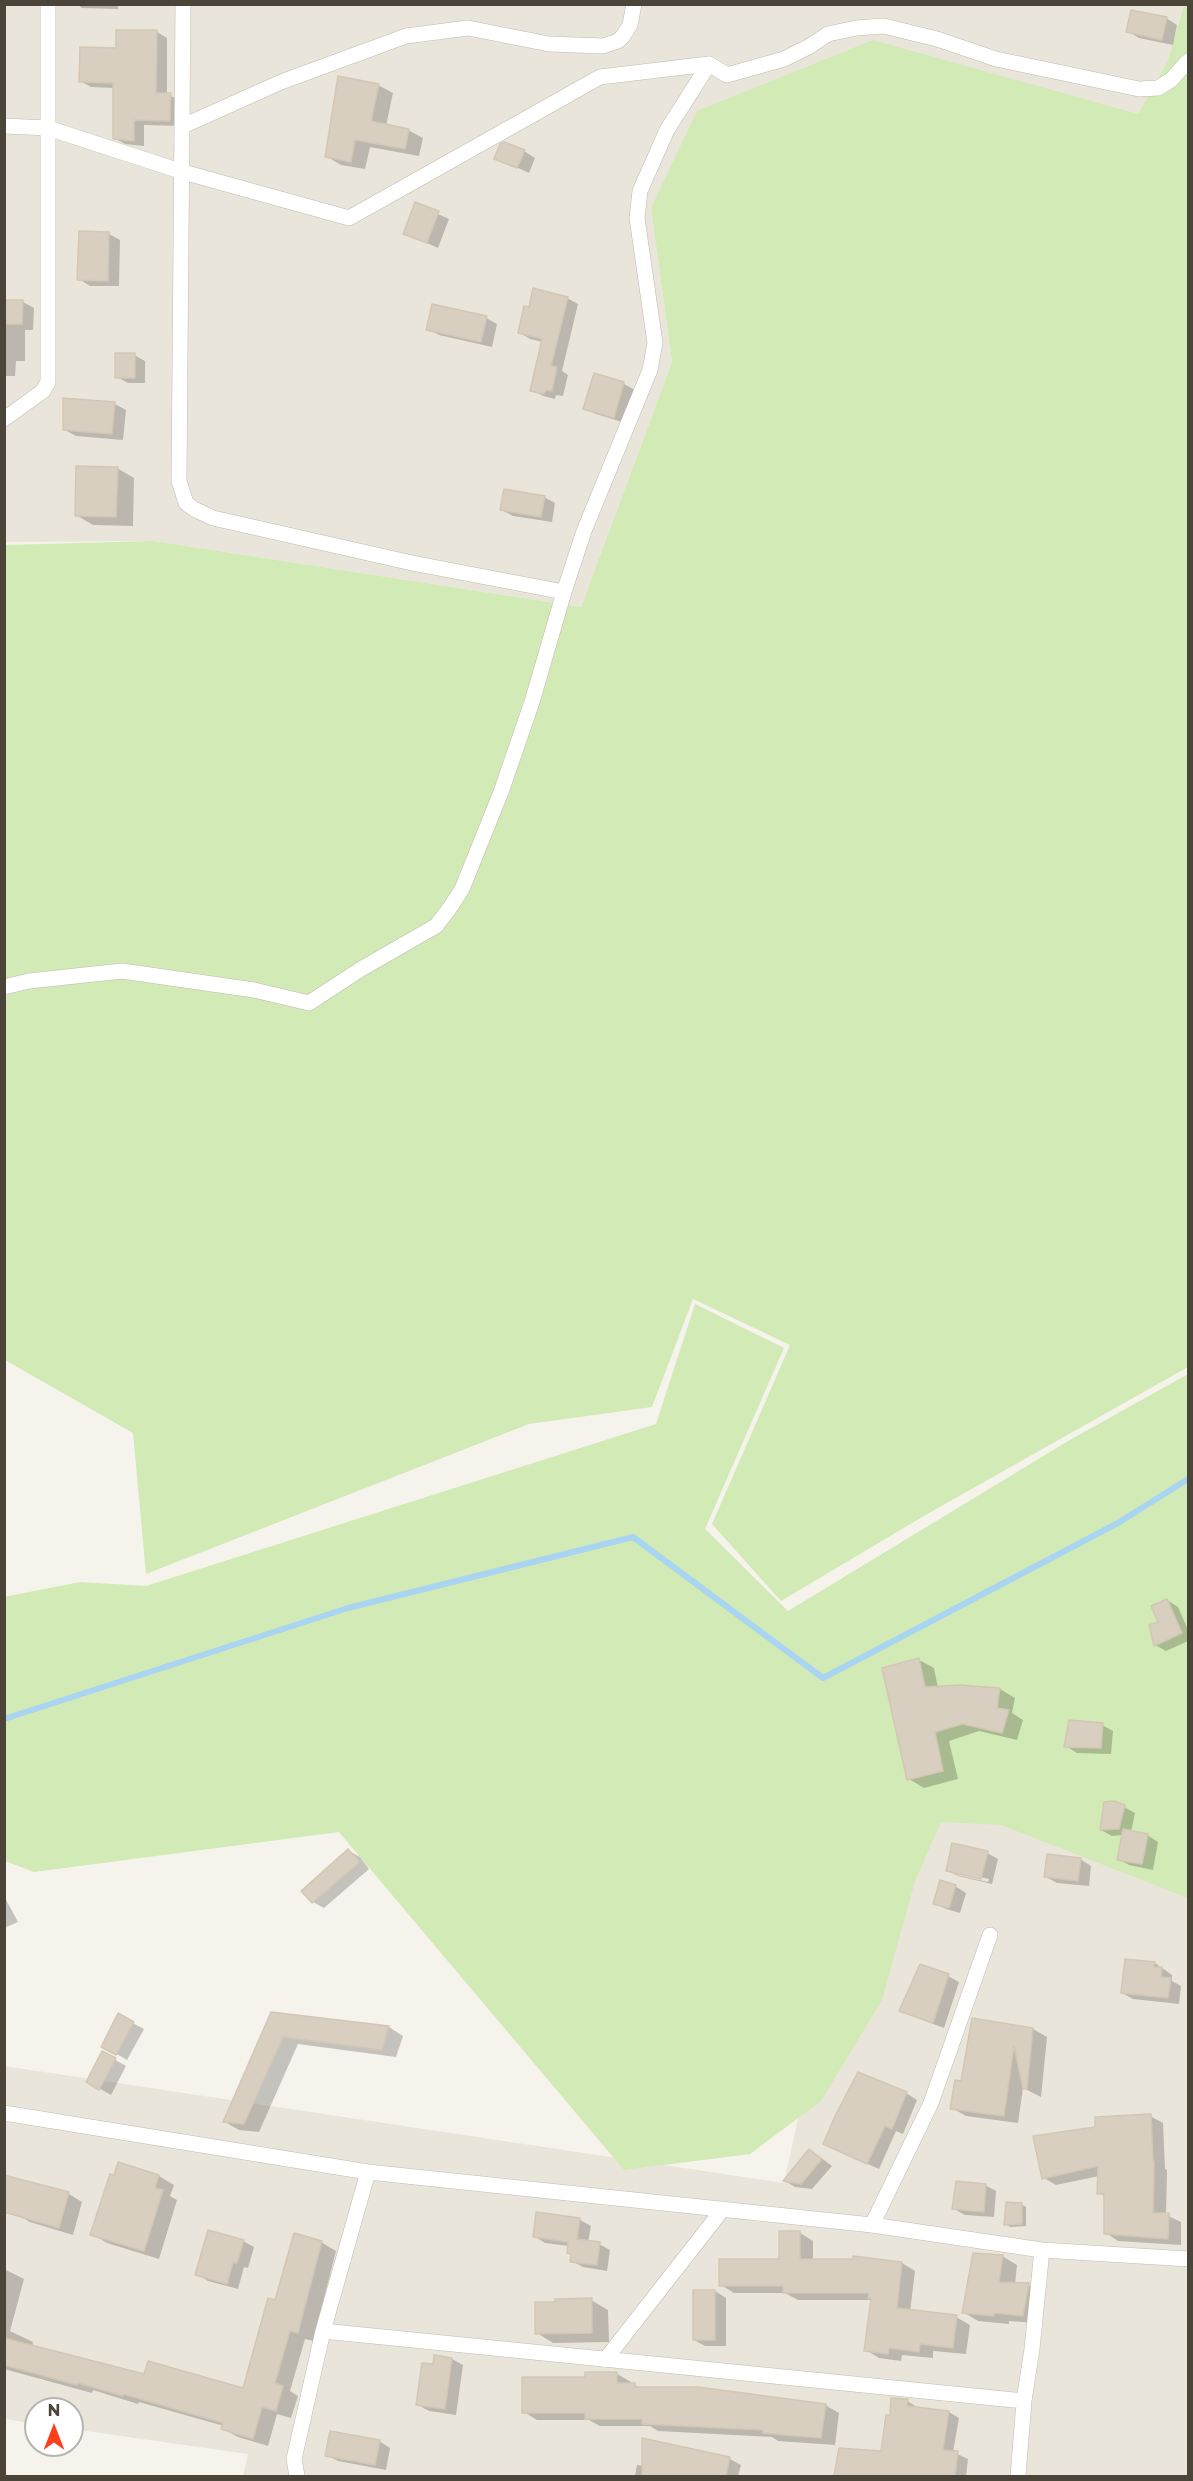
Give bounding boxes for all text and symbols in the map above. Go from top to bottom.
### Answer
north arrow [24,2397,84,2457]
text: N [48,2401,60,2420]

